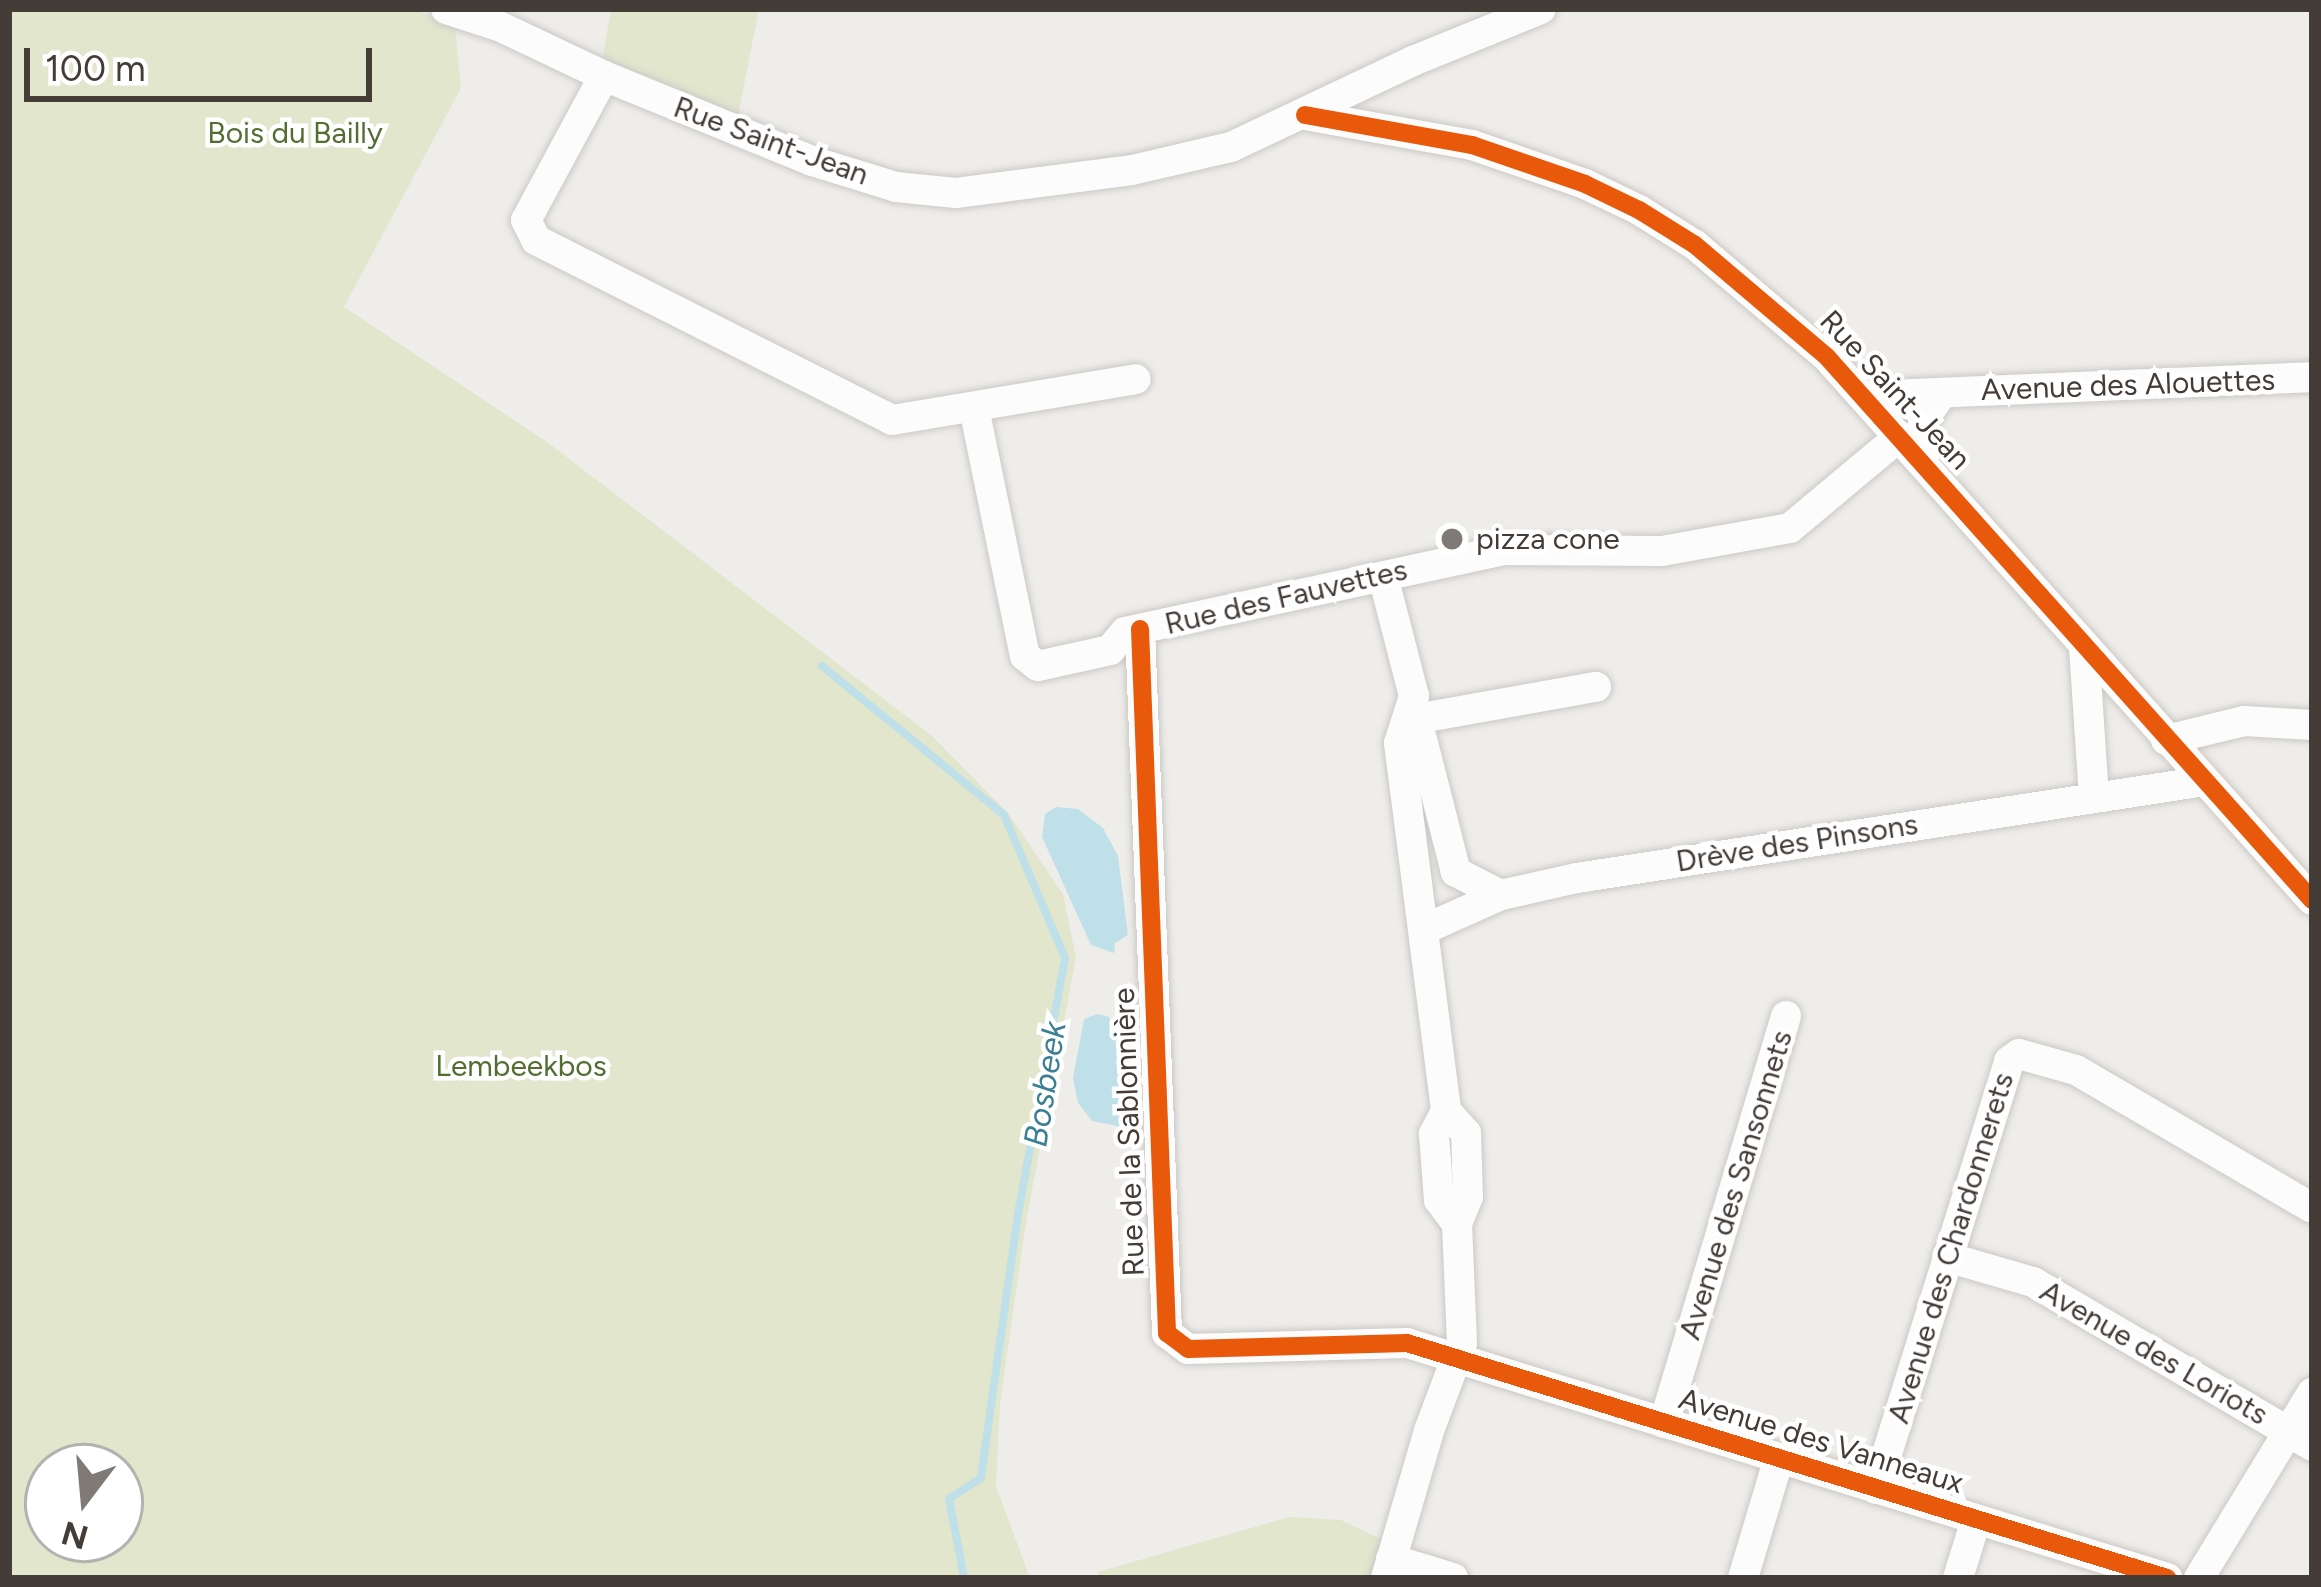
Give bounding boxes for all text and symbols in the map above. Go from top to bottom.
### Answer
scale bar [30,24,378,98]
text: 100 m [45,47,146,90]
street label: Rue Saint-Jean [669,89,873,193]
park label: Bois du Bailly [207,115,383,151]
street label: Rue Saint-Jean [1812,303,1978,477]
street label: Avenue des Alouettes [1980,362,2276,408]
place label: pizza cone [1476,521,1620,557]
marker: pizza cone [1439,526,1465,552]
street label: Rue des Fauvettes [1161,552,1411,642]
street label: Drève des Pinsons [1674,806,1920,880]
street label: Rue de la Sablonnière [1106,987,1152,1277]
water label: Bosbeek [1016,1019,1074,1149]
street label: Avenue des Sansonnets [1672,1026,1800,1344]
park label: Lembeekbos [435,1048,607,1084]
street label: Avenue des Chardonnerets [1880,1068,2022,1428]
street label: Avenue des Loriots [2034,1273,2274,1433]
street label: Avenue des Vanneaux [1675,1381,1967,1501]
north arrow [24,1443,144,1563]
text: N [57,1513,92,1557]

